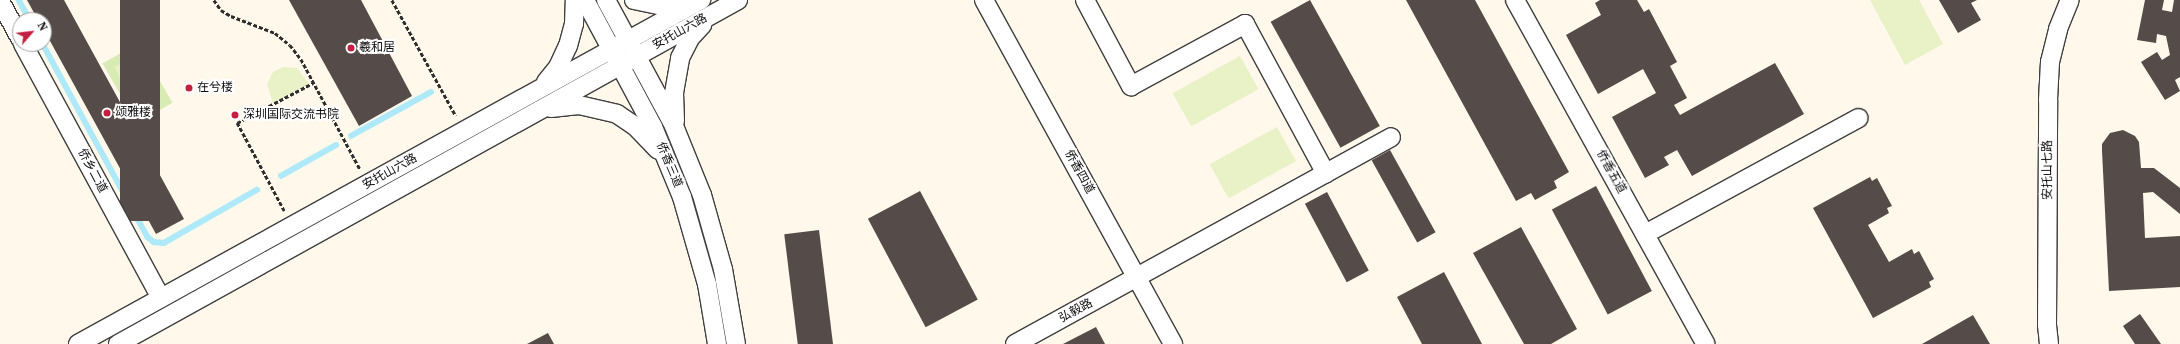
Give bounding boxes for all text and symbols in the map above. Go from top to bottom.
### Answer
street label: 安托山六路 [650,11,710,53]
north arrow [12,12,52,52]
text: N [34,20,51,34]
place label: 羲和居 [359,41,395,55]
marker: 羲和居 [346,43,356,53]
place label: 在兮楼 [197,81,233,95]
marker: 在兮楼 [184,83,194,93]
place label: 颂雅楼 [115,106,151,120]
marker: 颂雅楼 [102,108,112,118]
place label: 深圳国际交流书院 [243,108,339,122]
marker: 深圳国际交流书院 [230,110,240,120]
street label: 侨香三道 [653,140,685,190]
street label: 安托山七路 [2041,140,2055,200]
street label: 侨乡二道 [74,146,110,196]
street label: 侨香四道 [1061,148,1097,196]
street label: 侨香五道 [1593,148,1629,196]
street label: 安托山六路 [360,151,420,193]
street label: 弘毅路 [1057,296,1095,326]

